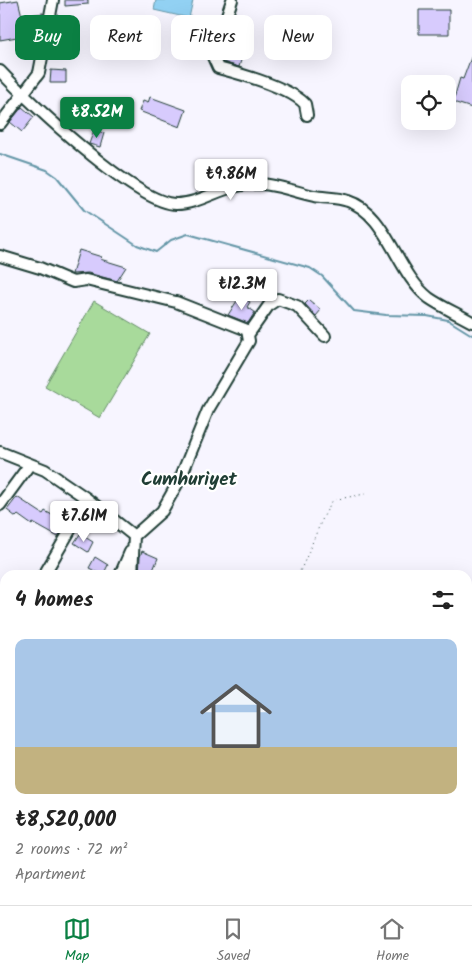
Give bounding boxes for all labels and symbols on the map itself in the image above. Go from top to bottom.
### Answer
pin: ₺8.52M [56,96,138,139]
pin: ₺9.86M [190,158,272,201]
pin: ₺12.3M [201,268,283,311]
district label: Cumhuriyet [141,465,237,495]
pin: ₺7.61M [43,500,125,543]

